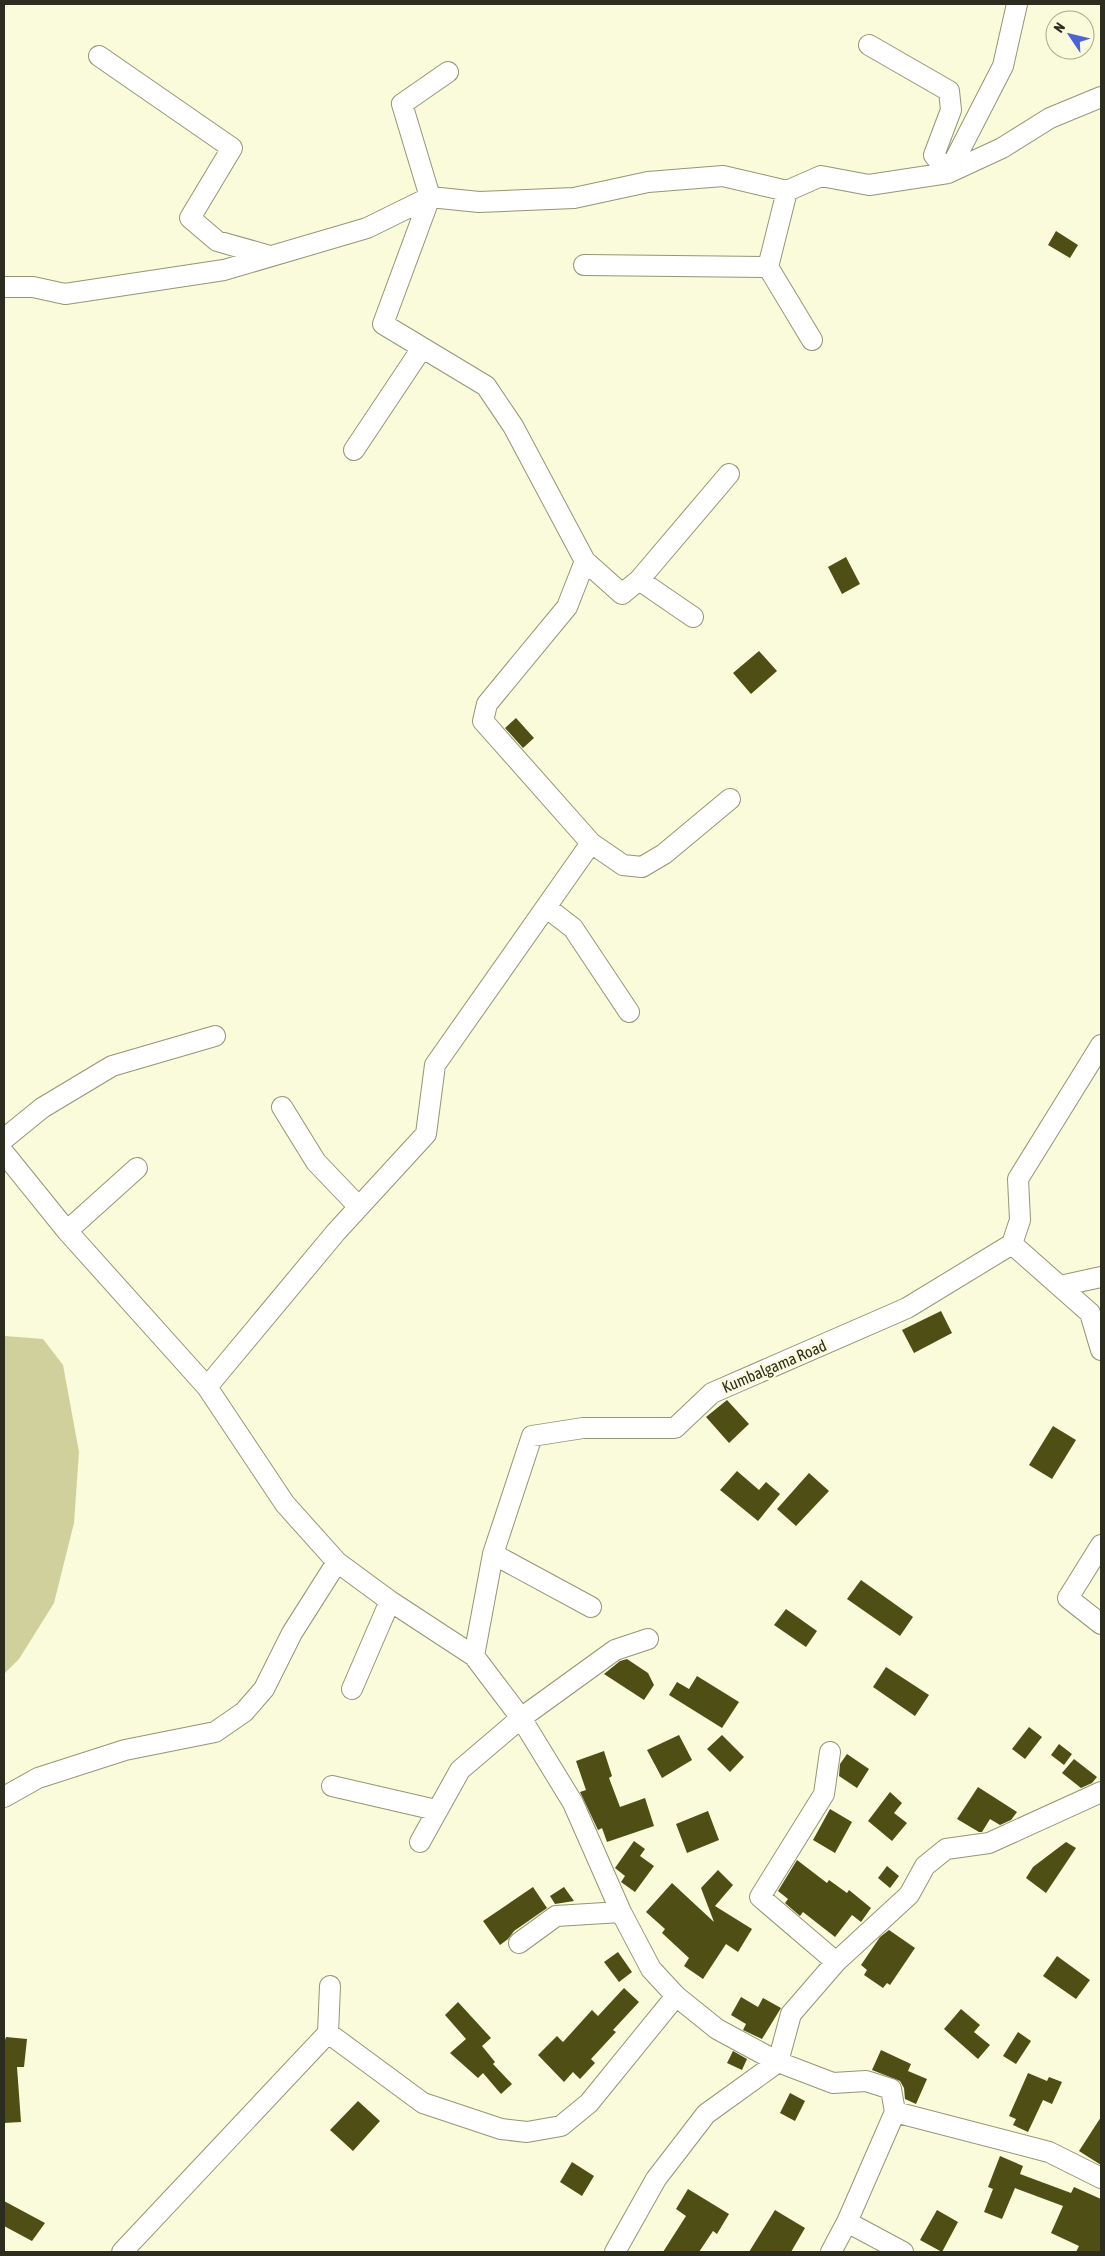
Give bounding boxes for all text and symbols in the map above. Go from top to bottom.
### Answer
north arrow [1045,10,1095,60]
text: N [1050,20,1068,36]
street label: Kumbalgama Road [719,1336,829,1397]

